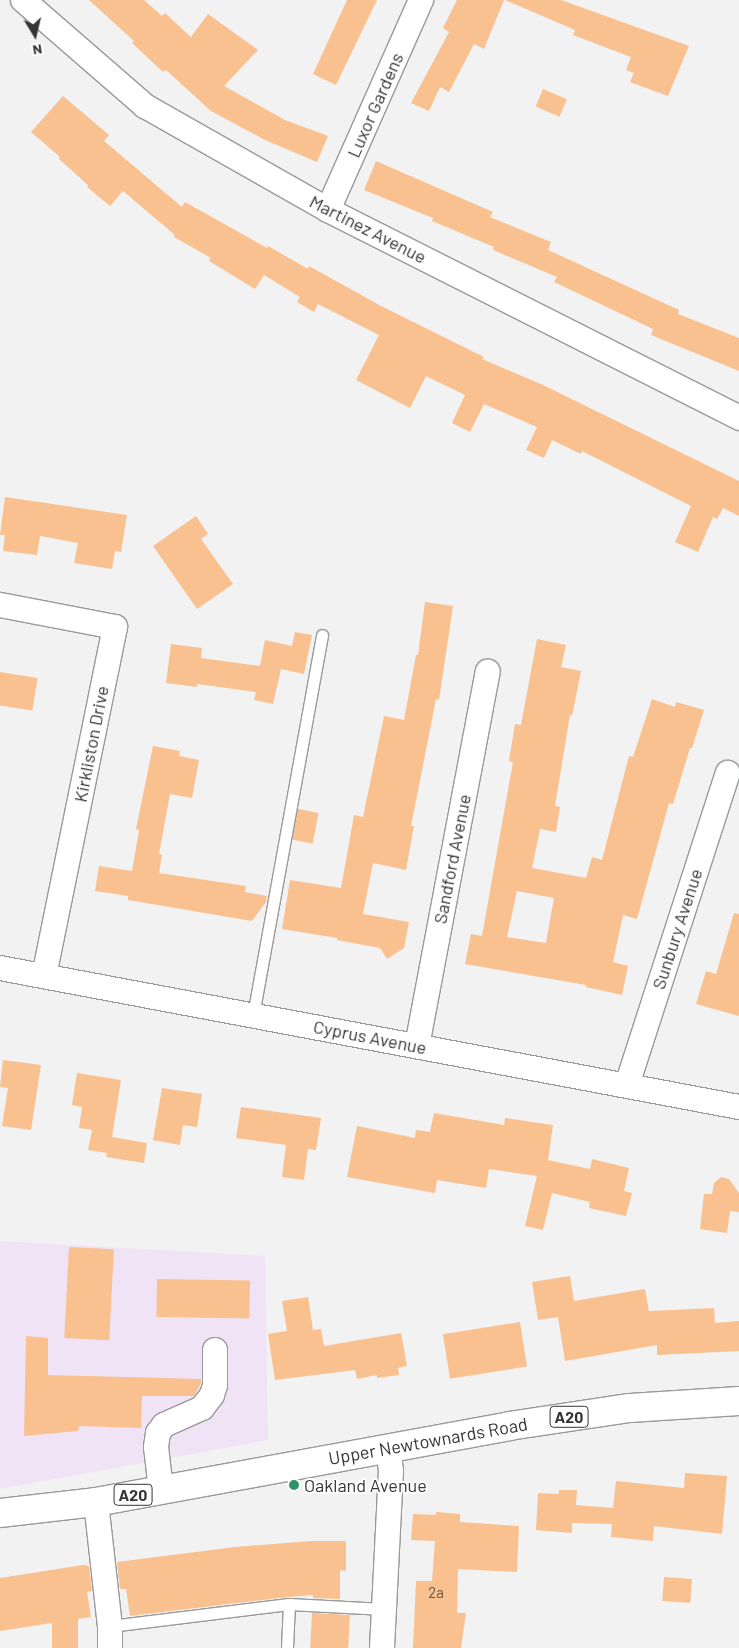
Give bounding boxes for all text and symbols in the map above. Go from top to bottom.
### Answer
north arrow [10,10,60,60]
text: N [31,41,43,59]
street label: Luxor Gardens [342,49,408,161]
street label: Martinez Avenue [306,190,430,268]
street label: Kirkliston Drive [69,684,113,804]
street label: Sandford Avenue [429,792,475,926]
street label: Sunbury Avenue [647,866,707,992]
street label: Cyprus Avenue [312,1015,428,1059]
road number: A20 [549,1404,589,1430]
street label: Upper Newtownards Road [327,1413,529,1469]
place label: Oakland Avenue [304,1474,427,1496]
marker: Oakland Avenue [288,1479,300,1491]
road number: A20 [113,1482,153,1508]
house number: 2a [428,1584,444,1602]

